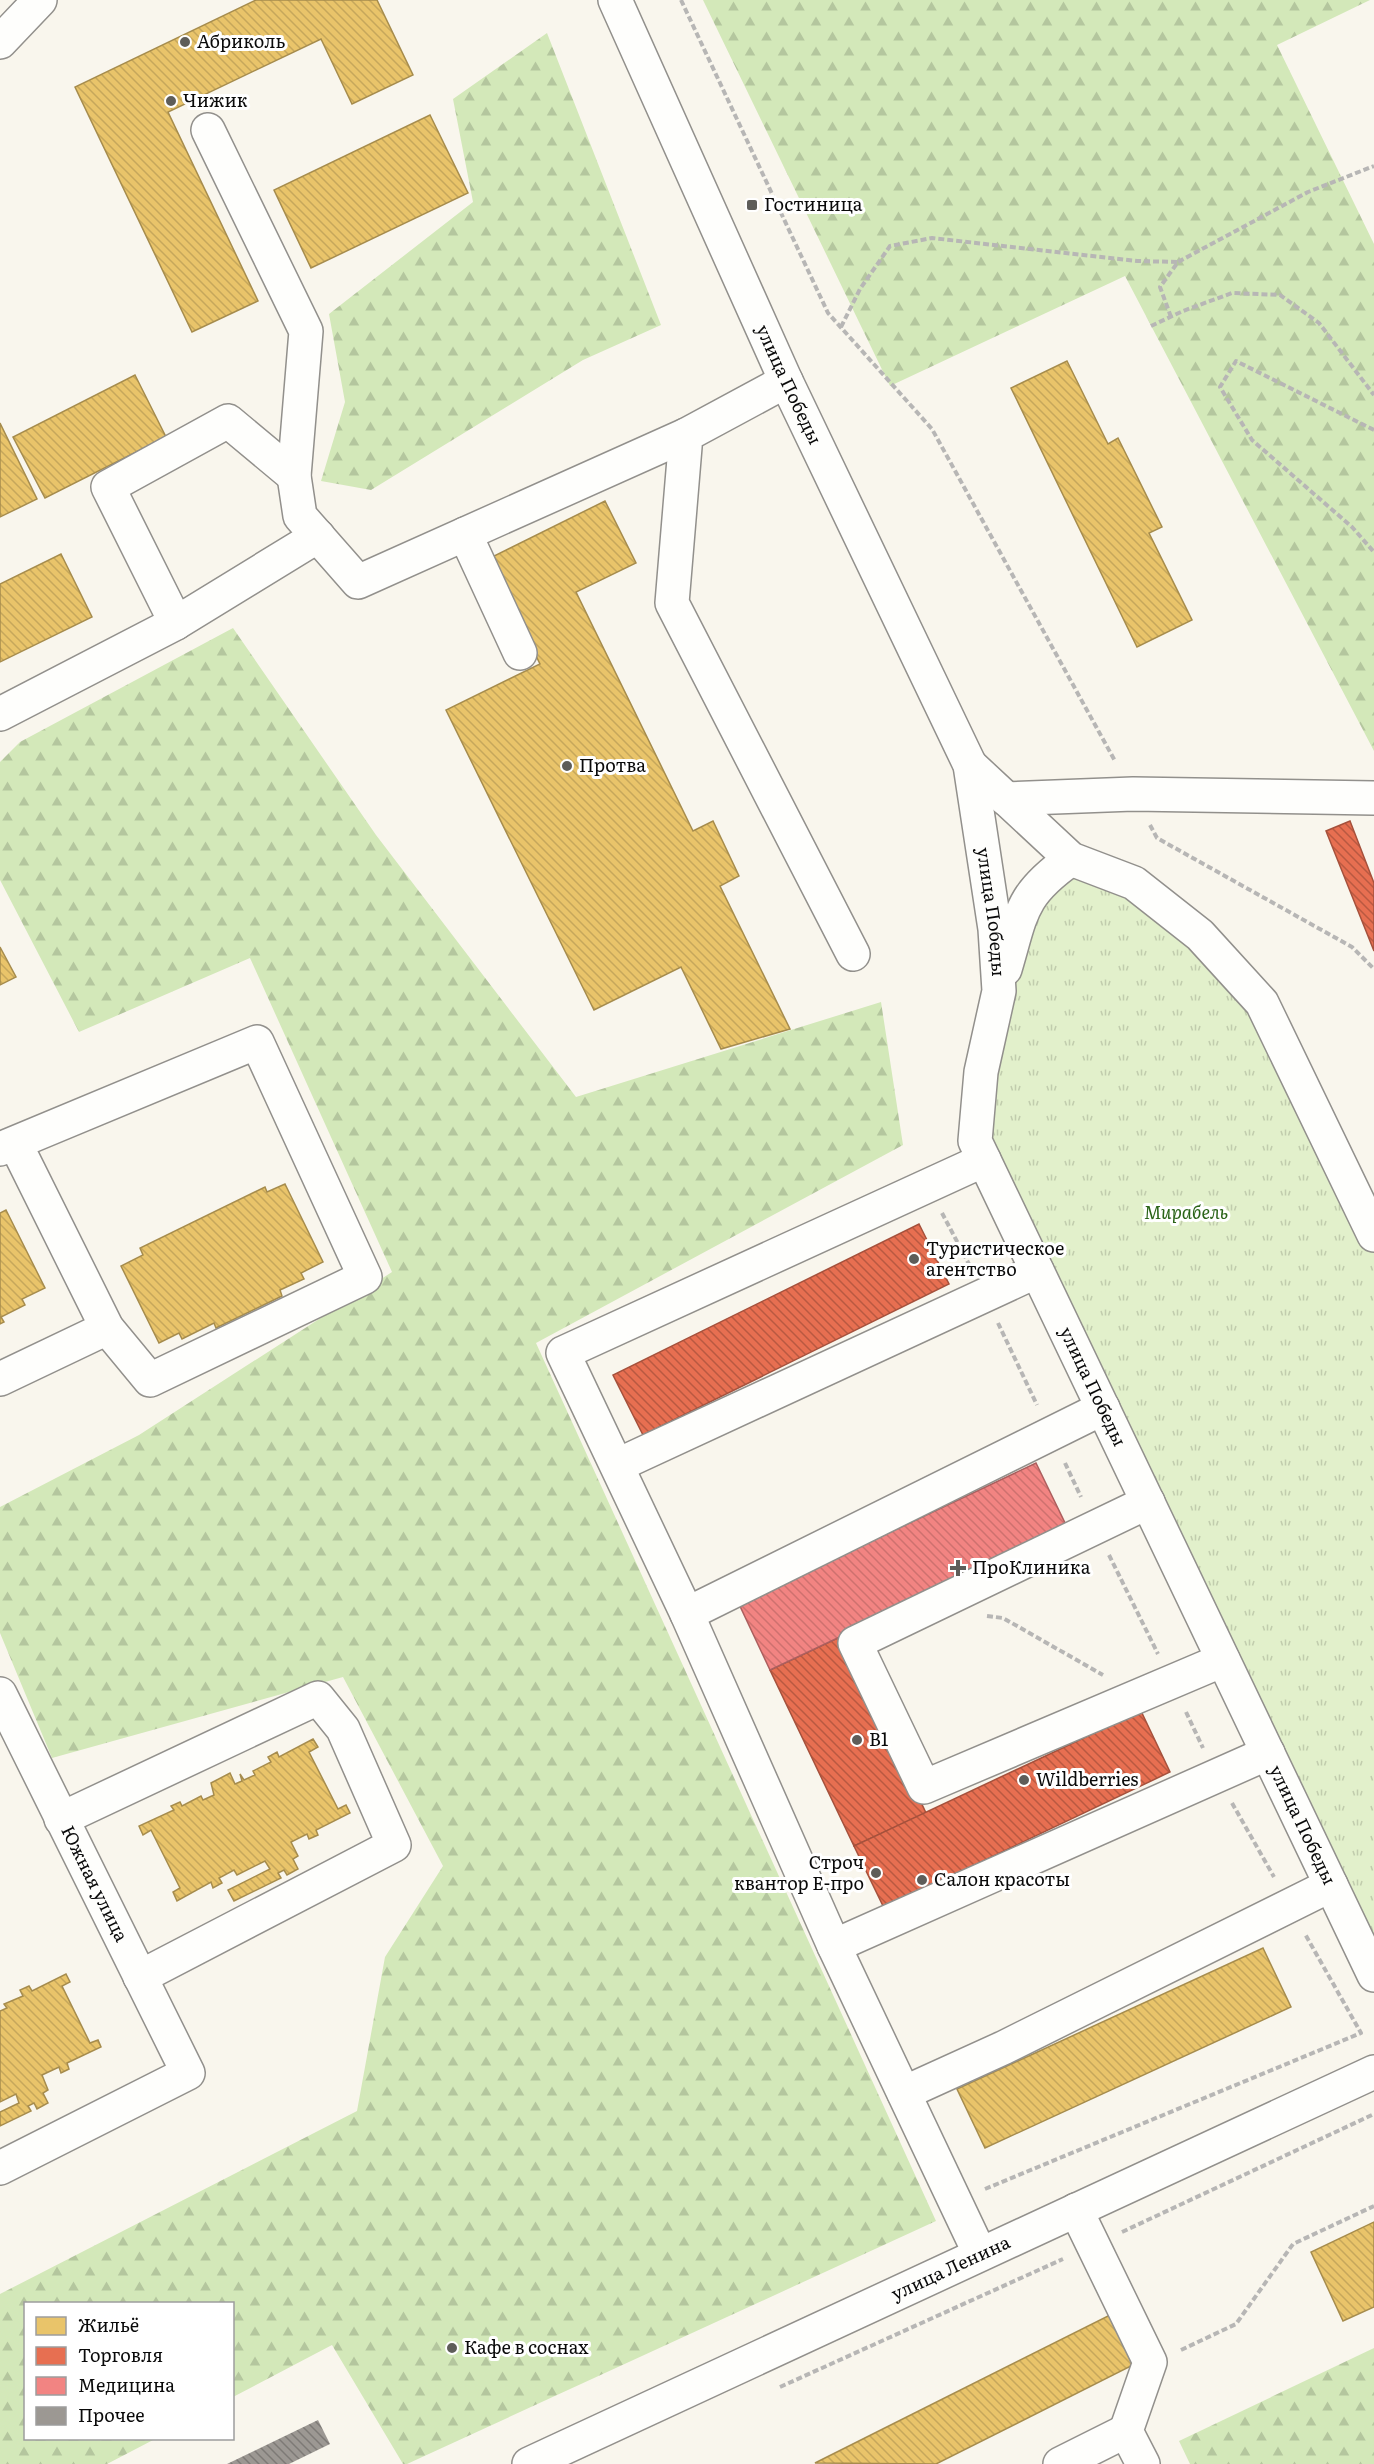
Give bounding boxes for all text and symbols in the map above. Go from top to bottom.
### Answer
place label: Абриколь [197,27,285,54]
marker: Абриколь [178,35,192,49]
place label: Чижик [183,86,248,113]
marker: Чижик [164,94,178,108]
place label: Гостиница [764,190,863,217]
marker: Гостиница [745,198,759,212]
street label: улица Победы [750,320,829,449]
place label: Протва [579,751,646,778]
marker: Протва [560,759,574,773]
street label: улица Победы [971,845,1013,977]
park label: Мирабель [1144,1198,1228,1225]
place label: Туристическое агентство [926,1234,1064,1282]
marker: Туристическое агентство [907,1252,921,1266]
street label: улица Победы [1054,1322,1134,1450]
place label: ПроКлиника [972,1553,1091,1580]
marker: ПроКлиника [949,1559,967,1577]
place label: В1 [869,1725,888,1752]
marker: В1 [850,1733,864,1747]
street label: улица Победы [1263,1760,1344,1889]
place label: Wildberries [1036,1765,1138,1792]
marker: Wildberries [1017,1773,1031,1787]
street label: Южная улица [55,1821,136,1946]
place label: Строч квантор Е-про [734,1848,864,1896]
place label: Салон красоты [934,1865,1070,1892]
marker: Строч квантор Е-про [869,1866,883,1880]
marker: Салон красоты [915,1873,929,1887]
street label: улица Ленина [886,2228,1014,2306]
legend [24,2302,234,2440]
text: Жильё [78,2311,139,2338]
place label: Кафе в соснах [464,2333,589,2360]
text: Торговля [78,2341,163,2368]
marker: Кафе в соснах [445,2341,459,2355]
text: Медицина [78,2371,175,2398]
text: Прочее [78,2401,145,2428]

